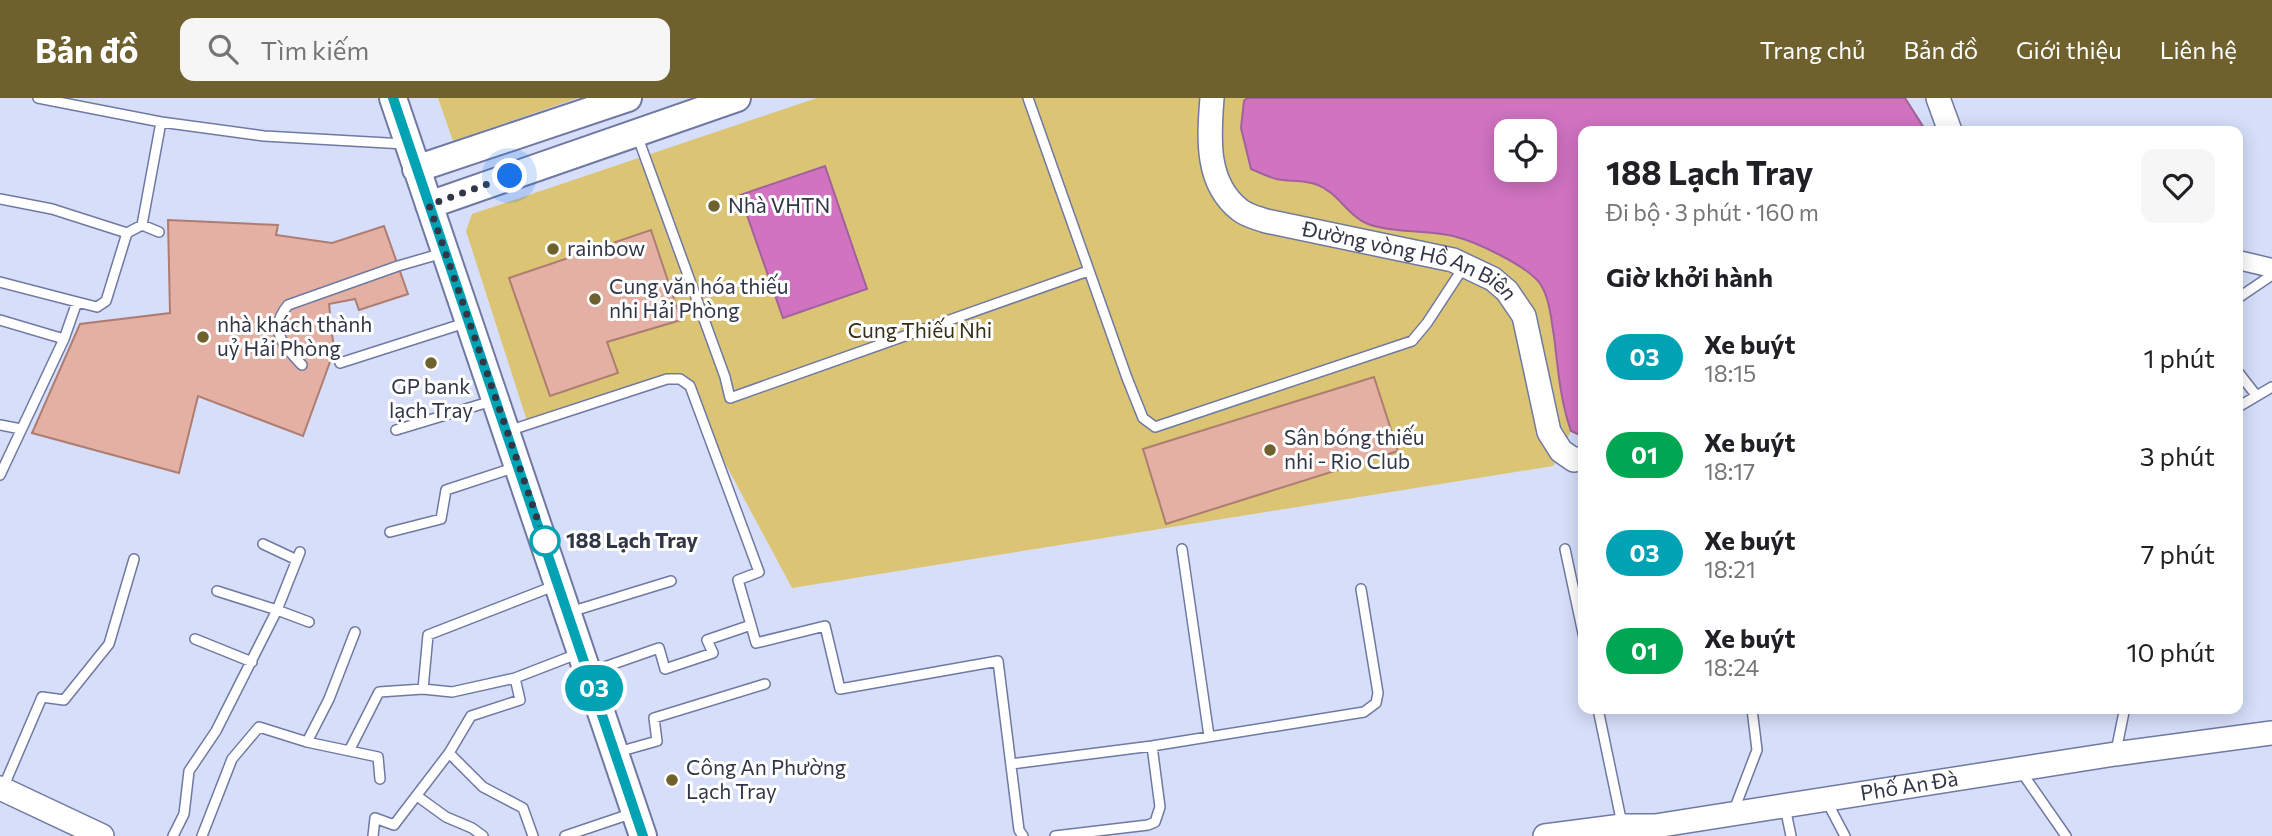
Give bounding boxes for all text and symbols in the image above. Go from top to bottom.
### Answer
search box [180,18,670,81]
text: Bản đồ [35,29,138,70]
icon: search [204,30,242,68]
text: Tìm kiếm [260,34,369,65]
text: Trang chủ [1760,35,1866,64]
text: Bản đồ [1904,35,1978,64]
text: Giới thiệu [2016,35,2122,64]
text: Liên hệ [2160,35,2237,64]
map controls [1494,119,1557,182]
button: locate [1494,119,1557,182]
button: heart [2141,149,2215,223]
text: 188 Lạch Tray [1606,151,1813,192]
your location [492,158,527,193]
place label: Nhà VHTN [728,192,830,217]
marker: Nhà VHTN [706,198,722,214]
text: Đi bộ · 3 phút · 160 m [1606,198,1819,226]
street label: Đường vòng Hồ An Biên [1299,215,1523,304]
place label: rainbow [567,235,645,260]
marker: rainbow [545,241,561,257]
text: Giờ khởi hành [1606,261,1773,292]
place label: Cung văn hóa thiếu nhi Hải Phòng [609,273,789,322]
marker: Cung văn hóa thiếu nhi Hải Phòng [587,291,603,307]
place label: nhà khách thành uỷ Hải Phòng [217,311,372,360]
park label: Cung Thiếu Nhi [848,317,992,342]
text: Xe buýt [1704,328,1796,359]
marker: nhà khách thành uỷ Hải Phòng [195,329,211,345]
text: 03 [1630,342,1659,371]
text: 1 phút [2143,342,2215,373]
marker: GP bank lạch Tray [423,355,439,371]
text: 18:15 [1704,359,1756,387]
place label: GP bank lạch Tray [389,373,473,422]
place label: Sân bóng thiếu nhi - Rio Club [1284,424,1425,473]
text: Xe buýt [1704,426,1796,457]
text: 01 [1631,440,1658,469]
text: 3 phút [2140,440,2215,471]
marker: Sân bóng thiếu nhi - Rio Club [1262,442,1278,458]
text: 18:17 [1704,457,1755,485]
text: Xe buýt [1704,524,1796,555]
marker: 188 Lạch Tray [530,526,560,556]
place label: 188 Lạch Tray [566,527,698,553]
text: 03 [1630,538,1659,567]
text: 7 phút [2141,538,2215,569]
text: 18:21 [1704,555,1756,583]
text: Xe buýt [1704,622,1796,653]
text: 01 [1631,636,1658,665]
text: 10 phút [2126,636,2215,667]
text: 18:24 [1704,653,1759,681]
line badge: 03 [562,665,626,711]
text: 03 [579,673,609,702]
place label: Công An Phường Lạch Tray [686,754,846,803]
street label: Phố An Đà [1858,765,1960,805]
marker: Công An Phường Lạch Tray [664,772,680,788]

